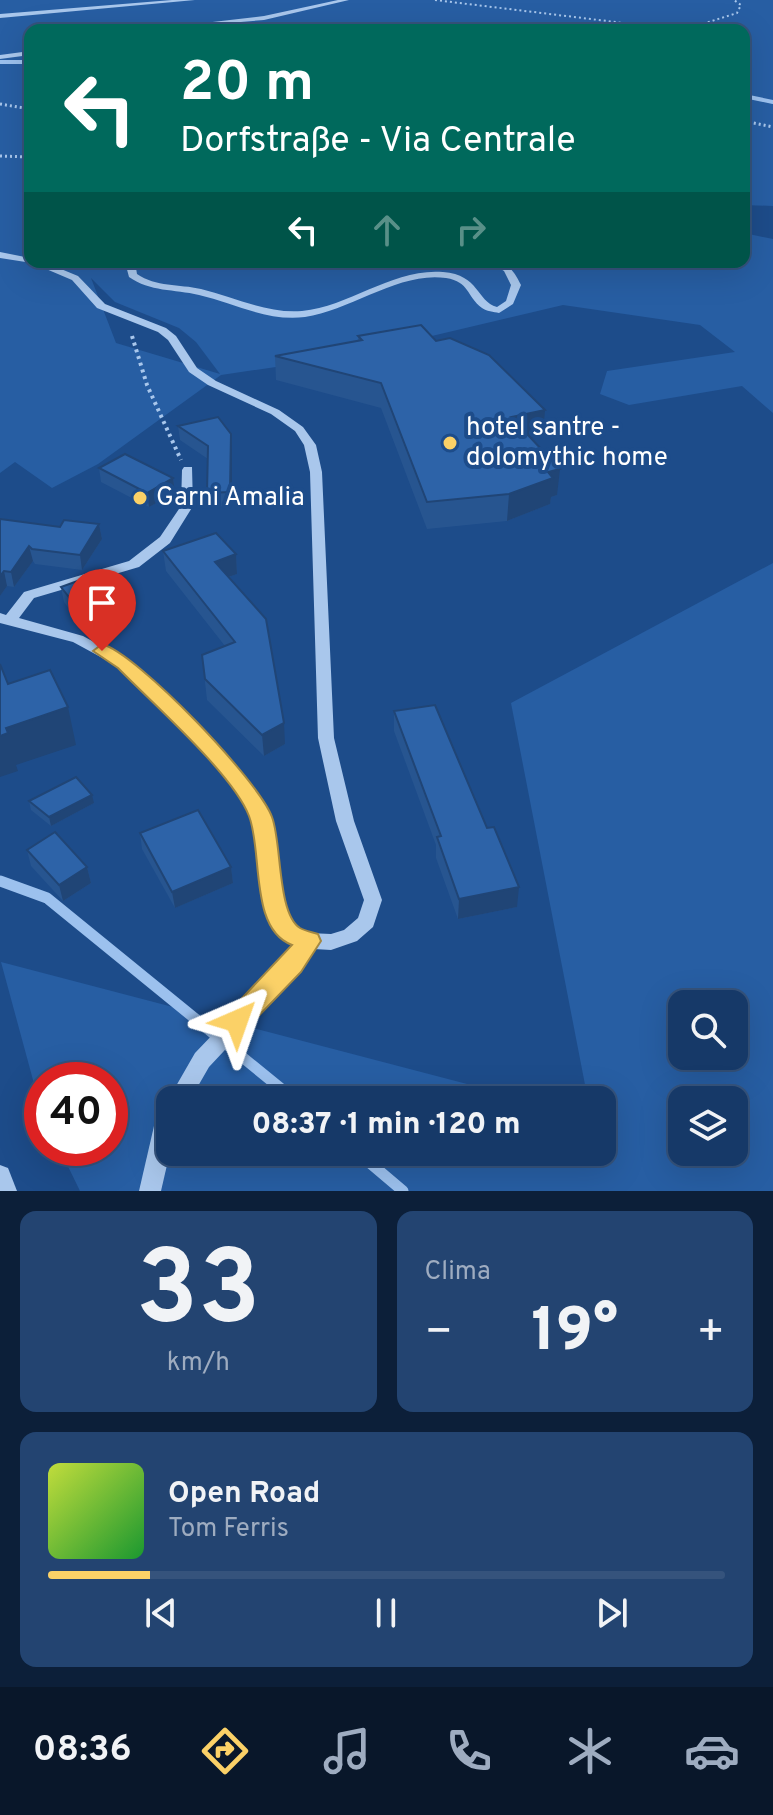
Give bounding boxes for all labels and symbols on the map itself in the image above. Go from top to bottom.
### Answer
place label: hotel santre - dolomythic home [466,412,668,475]
marker: hotel santre - dolomythic home [441,434,459,452]
place label: Garni Amalia [156,482,305,515]
marker: Garni Amalia [131,489,149,507]
pin [68,569,136,651]
position arrow [195,979,279,1063]
speed limit sign: 40 [24,1062,128,1166]

